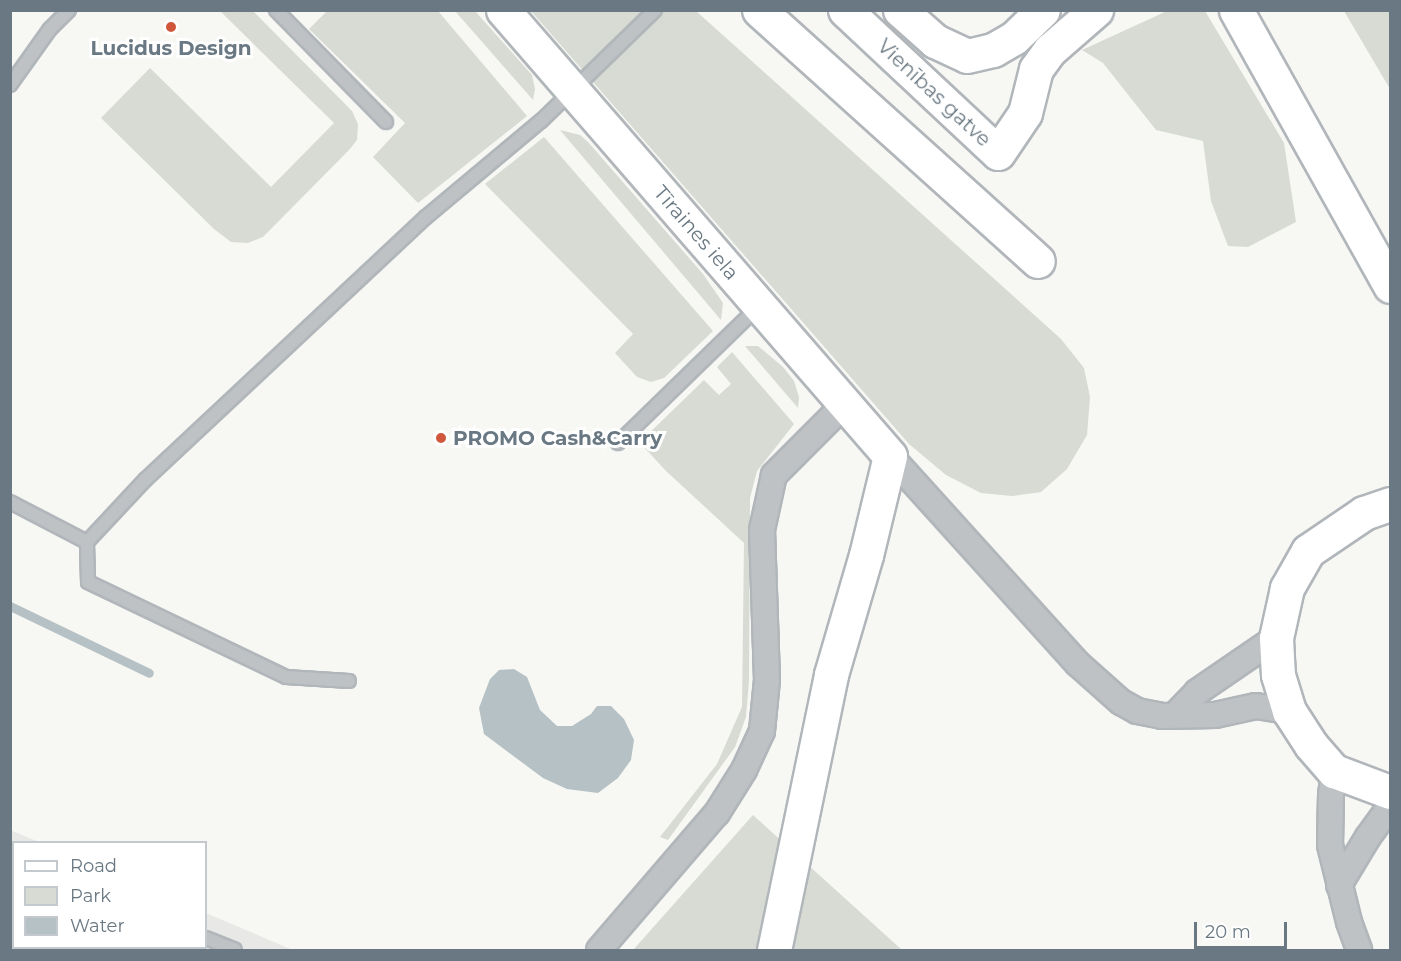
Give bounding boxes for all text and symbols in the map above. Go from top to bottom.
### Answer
marker: Lucidus Design [164,20,178,34]
street label: Vienības gatve [872,34,996,152]
place label: Lucidus Design [91,36,251,60]
street label: Tīraines iela [649,181,743,285]
place label: PROMO Cash&Carry [453,426,662,450]
marker: PROMO Cash&Carry [434,431,448,445]
legend [12,841,207,949]
text: Road [70,855,117,877]
text: Park [70,885,111,907]
scale bar [1197,910,1290,948]
text: Water [70,915,125,937]
text: 20 m [1205,921,1251,943]

